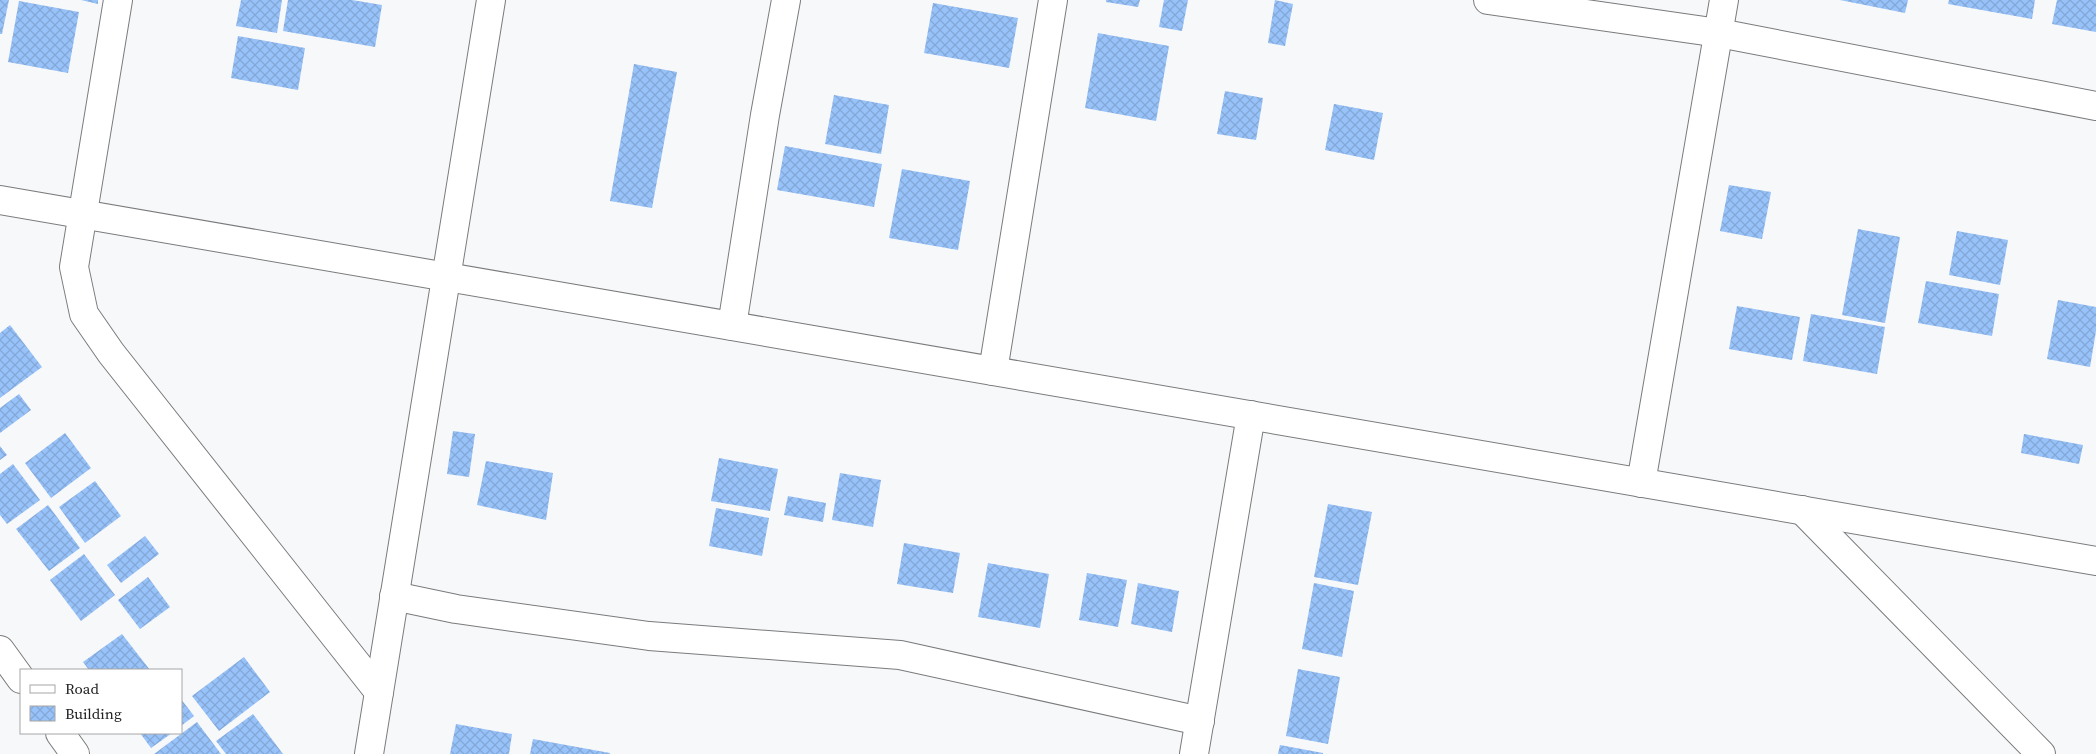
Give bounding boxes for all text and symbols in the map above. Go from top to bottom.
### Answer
legend [20,669,182,734]
text: Road [65,678,99,699]
text: Building [65,703,122,724]

